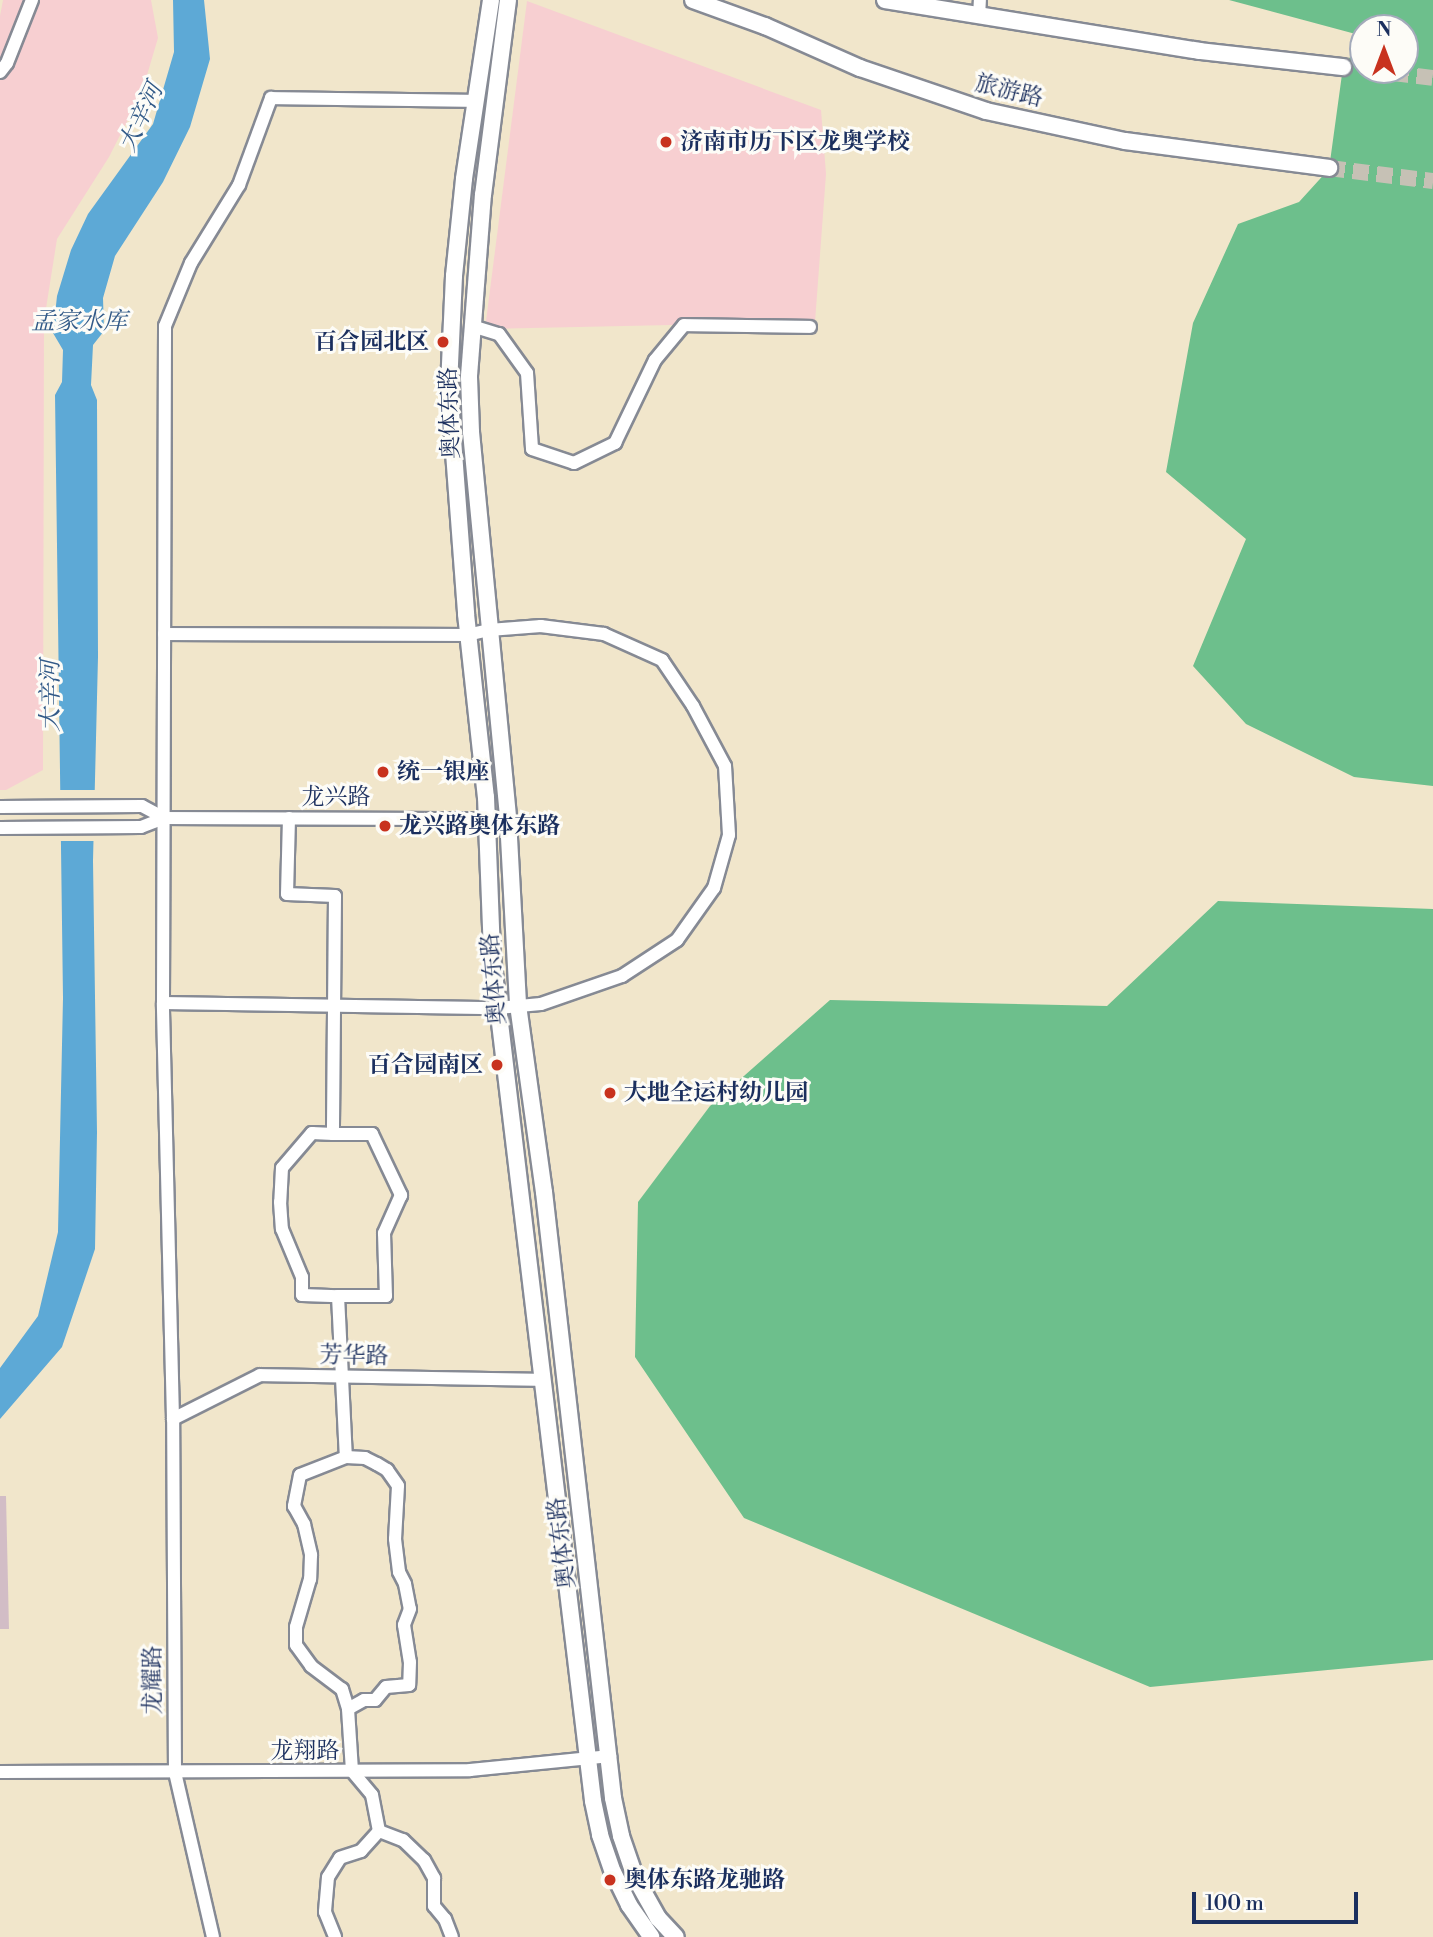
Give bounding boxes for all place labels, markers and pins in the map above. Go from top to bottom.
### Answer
place label: 济南市历下区龙奥学校 [680,128,910,156]
marker: 济南市历下区龙奥学校 [658,134,674,150]
place label: 百合园北区 [314,328,429,356]
marker: 百合园北区 [435,334,451,350]
place label: 统一银座 [397,758,489,786]
marker: 统一银座 [375,764,391,780]
place label: 龙兴路奥体东路 [399,812,560,840]
marker: 龙兴路奥体东路 [377,818,393,834]
place label: 百合园南区 [368,1051,483,1079]
marker: 百合园南区 [489,1057,505,1073]
place label: 大地全运村幼儿园 [624,1079,808,1107]
marker: 大地全运村幼儿园 [602,1085,618,1101]
place label: 奥体东路龙驰路 [624,1866,785,1894]
marker: 奥体东路龙驰路 [602,1872,618,1888]

